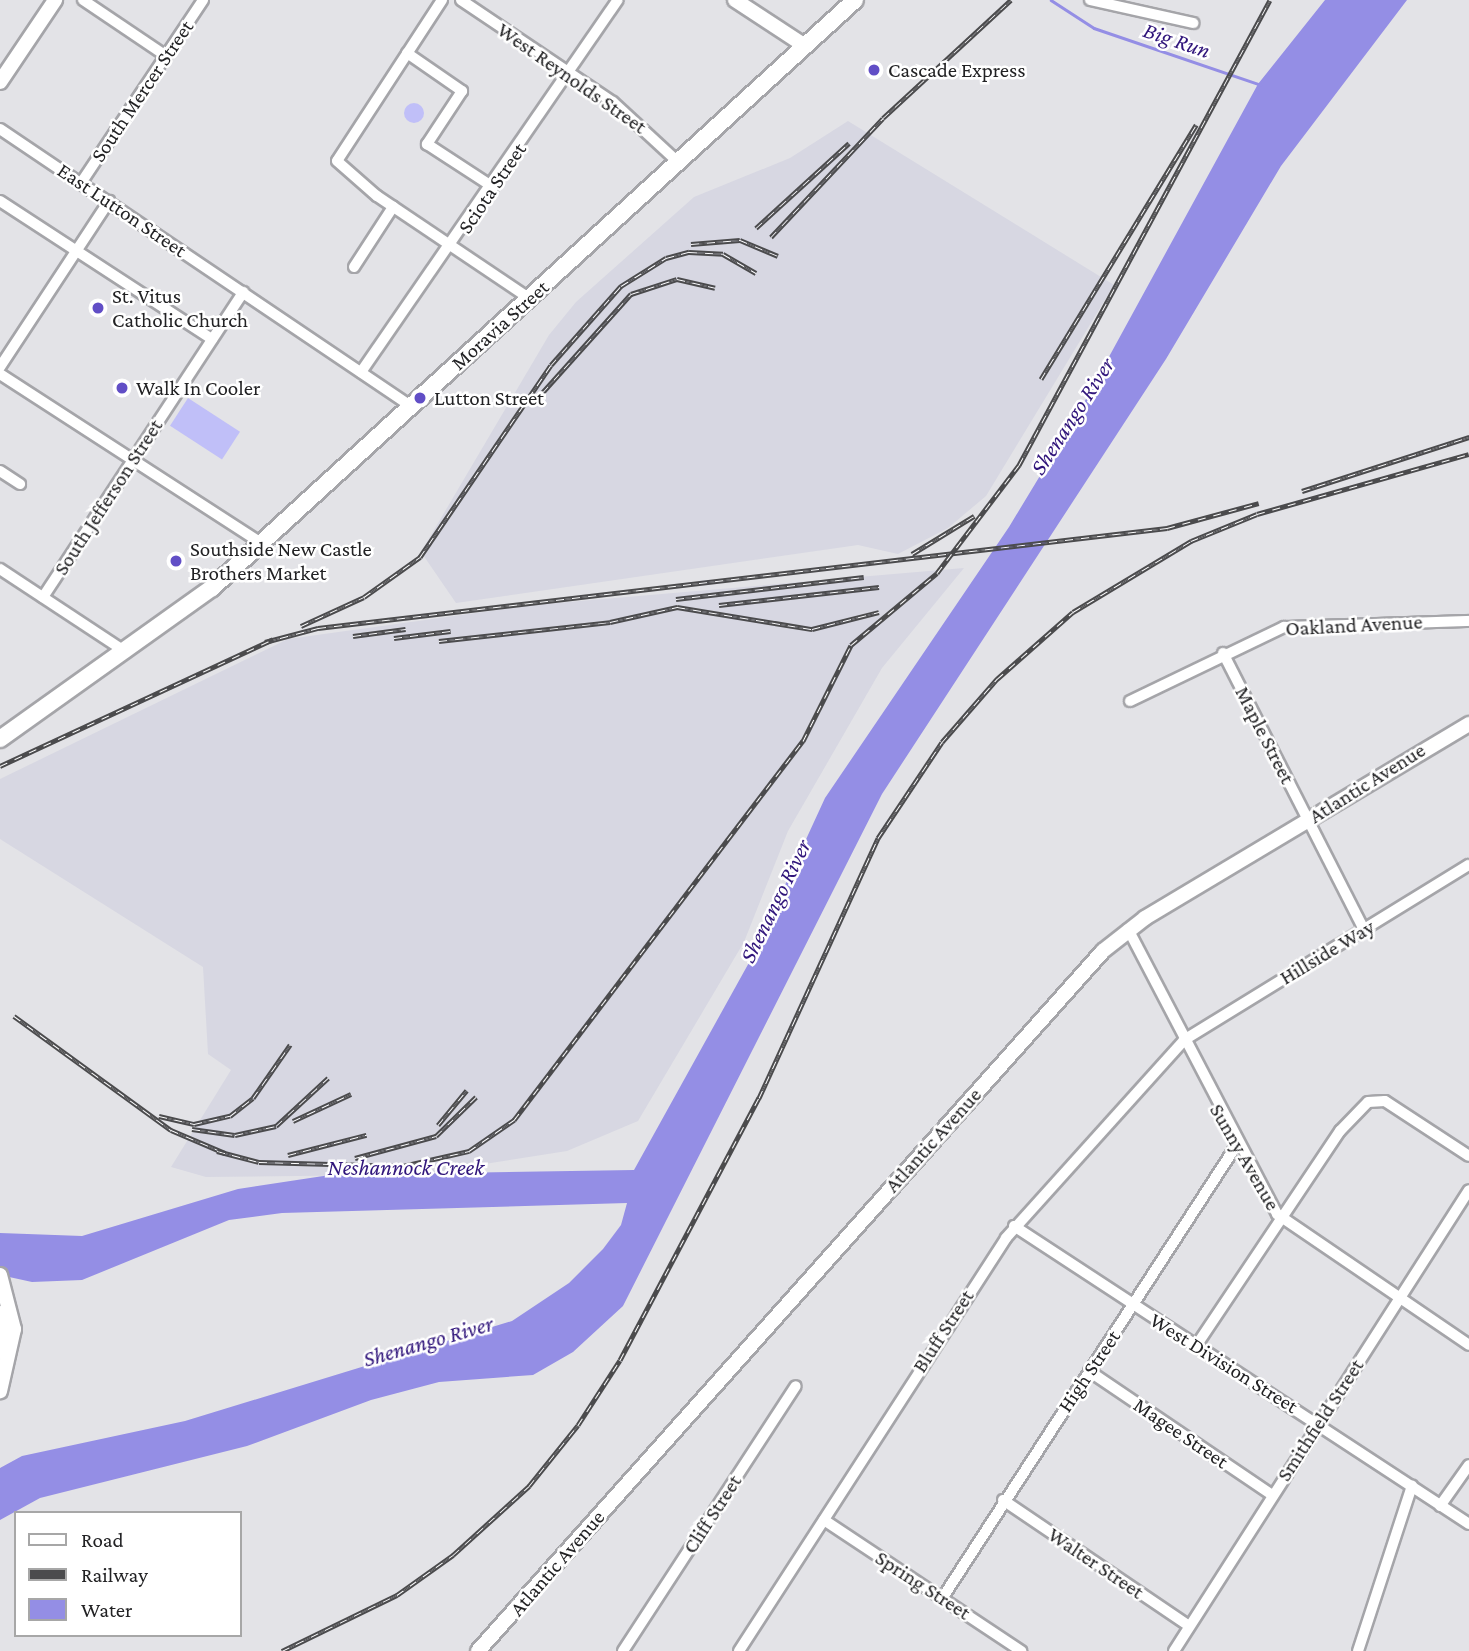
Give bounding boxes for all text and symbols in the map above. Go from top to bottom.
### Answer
street label: South Mercer Street [85,15,199,167]
water label: Big Run [1140,16,1214,64]
street label: West Reynolds Street [492,17,652,139]
place label: Cascade Express [888,57,1026,83]
marker: Cascade Express [866,62,882,78]
street label: Sciota Street [452,138,532,238]
street label: East Lutton Street [53,158,191,262]
street label: Moravia Street [446,275,554,375]
place label: St. Vitus Catholic Church [112,283,248,333]
marker: St. Vitus Catholic Church [90,300,106,316]
water label: Shenango River [1024,352,1120,480]
place label: Walk In Cooler [136,375,260,401]
marker: Walk In Cooler [114,380,130,396]
place label: Lutton Street [434,385,544,411]
marker: Lutton Street [412,390,428,406]
street label: South Jefferson Street [48,414,168,580]
place label: Southside New Castle Brothers Market [190,536,372,586]
marker: Southside New Castle Brothers Market [168,553,184,569]
street label: Oakland Avenue [1285,609,1423,641]
street label: Maple Street [1230,682,1300,788]
street label: Atlantic Avenue [1304,737,1430,829]
water label: Shenango River [733,835,817,967]
street label: Hillside Way [1275,914,1379,990]
street label: Atlantic Avenue [879,1082,987,1198]
street label: Sunny Avenue [1204,1099,1286,1215]
water label: Neshannock Creek [328,1153,484,1181]
street label: Bluff Street [907,1285,979,1377]
street label: West Division Street [1145,1307,1303,1419]
water label: Shenango River [360,1309,496,1373]
street label: High Street [1052,1325,1126,1417]
street label: Smithfield Street [1271,1354,1369,1486]
street label: Magee Street [1129,1392,1233,1474]
street label: Cliff Street [677,1470,747,1558]
street label: Atlantic Avenue [504,1505,610,1621]
legend [14,1511,242,1637]
street label: Walter Street [1043,1522,1149,1604]
text: Road [81,1528,124,1552]
street label: Spring Street [871,1545,975,1625]
text: Railway [81,1563,148,1587]
text: Water [81,1598,133,1622]

